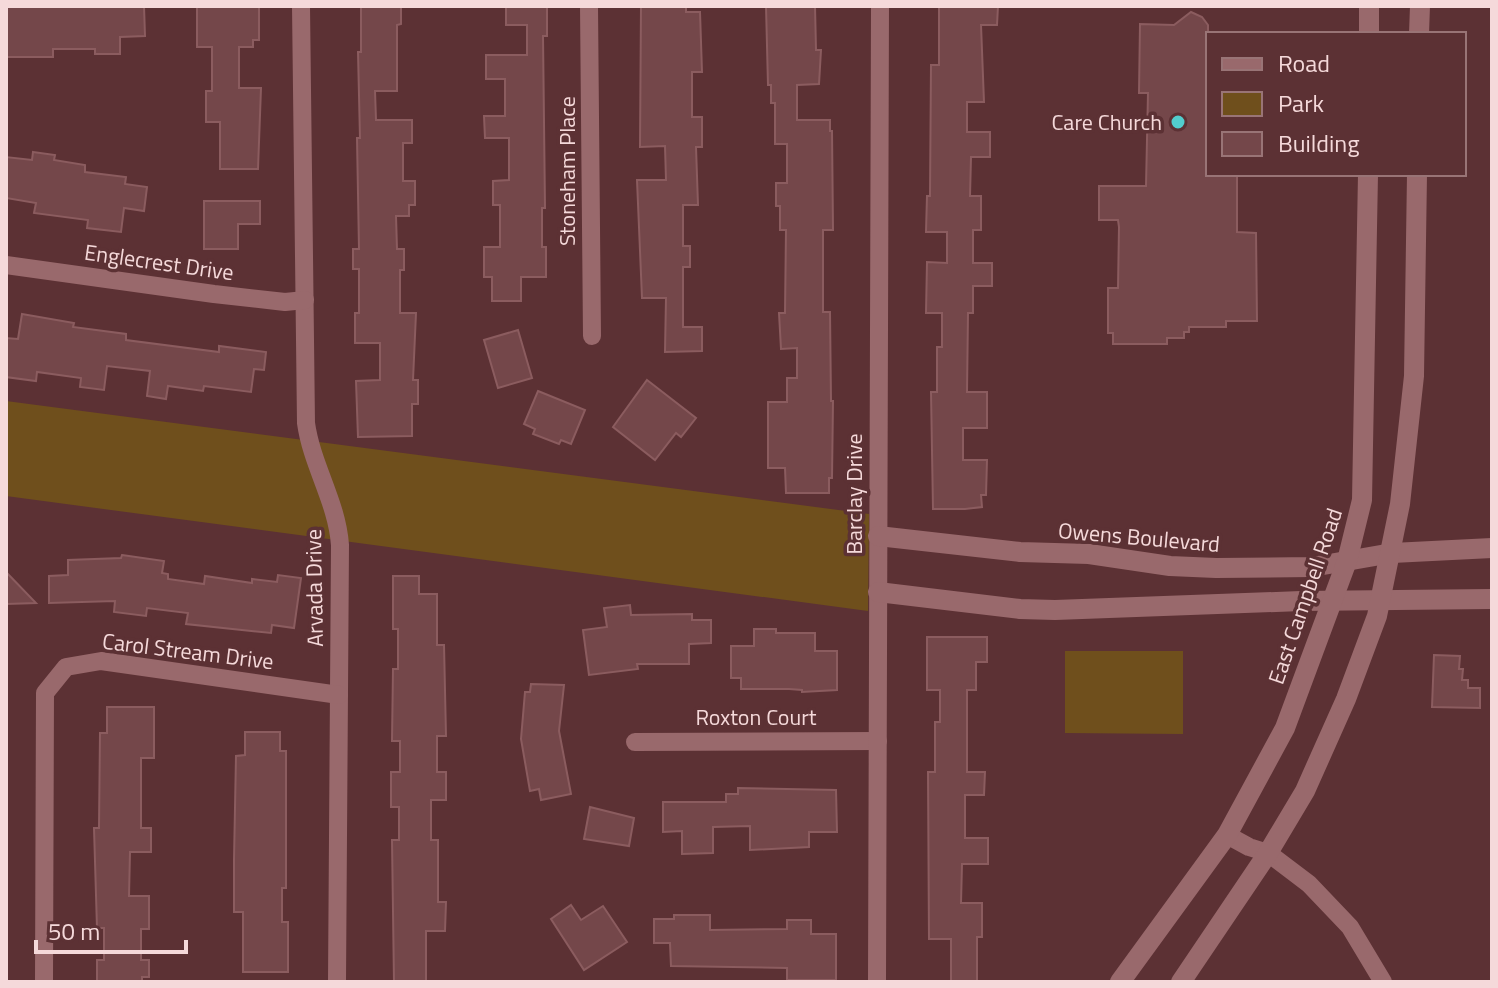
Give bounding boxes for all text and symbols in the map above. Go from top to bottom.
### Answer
legend [1206,32,1466,176]
text: Road [1278,45,1330,81]
text: Park [1278,85,1324,121]
street label: Stoneham Place [550,96,584,246]
place label: Care Church [1051,105,1162,139]
marker: Care Church [1169,113,1187,131]
text: Building [1278,125,1360,161]
street label: Englecrest Drive [82,235,236,289]
street label: Barclay Drive [837,433,871,555]
street label: East Campbell Road [1259,503,1351,689]
street label: Owens Boulevard [1057,513,1221,561]
street label: Arvada Drive [296,529,332,647]
street label: Carol Stream Drive [100,624,276,678]
street label: Roxton Court [695,700,817,734]
scale bar [36,904,186,954]
text: 50 m [48,913,100,949]

